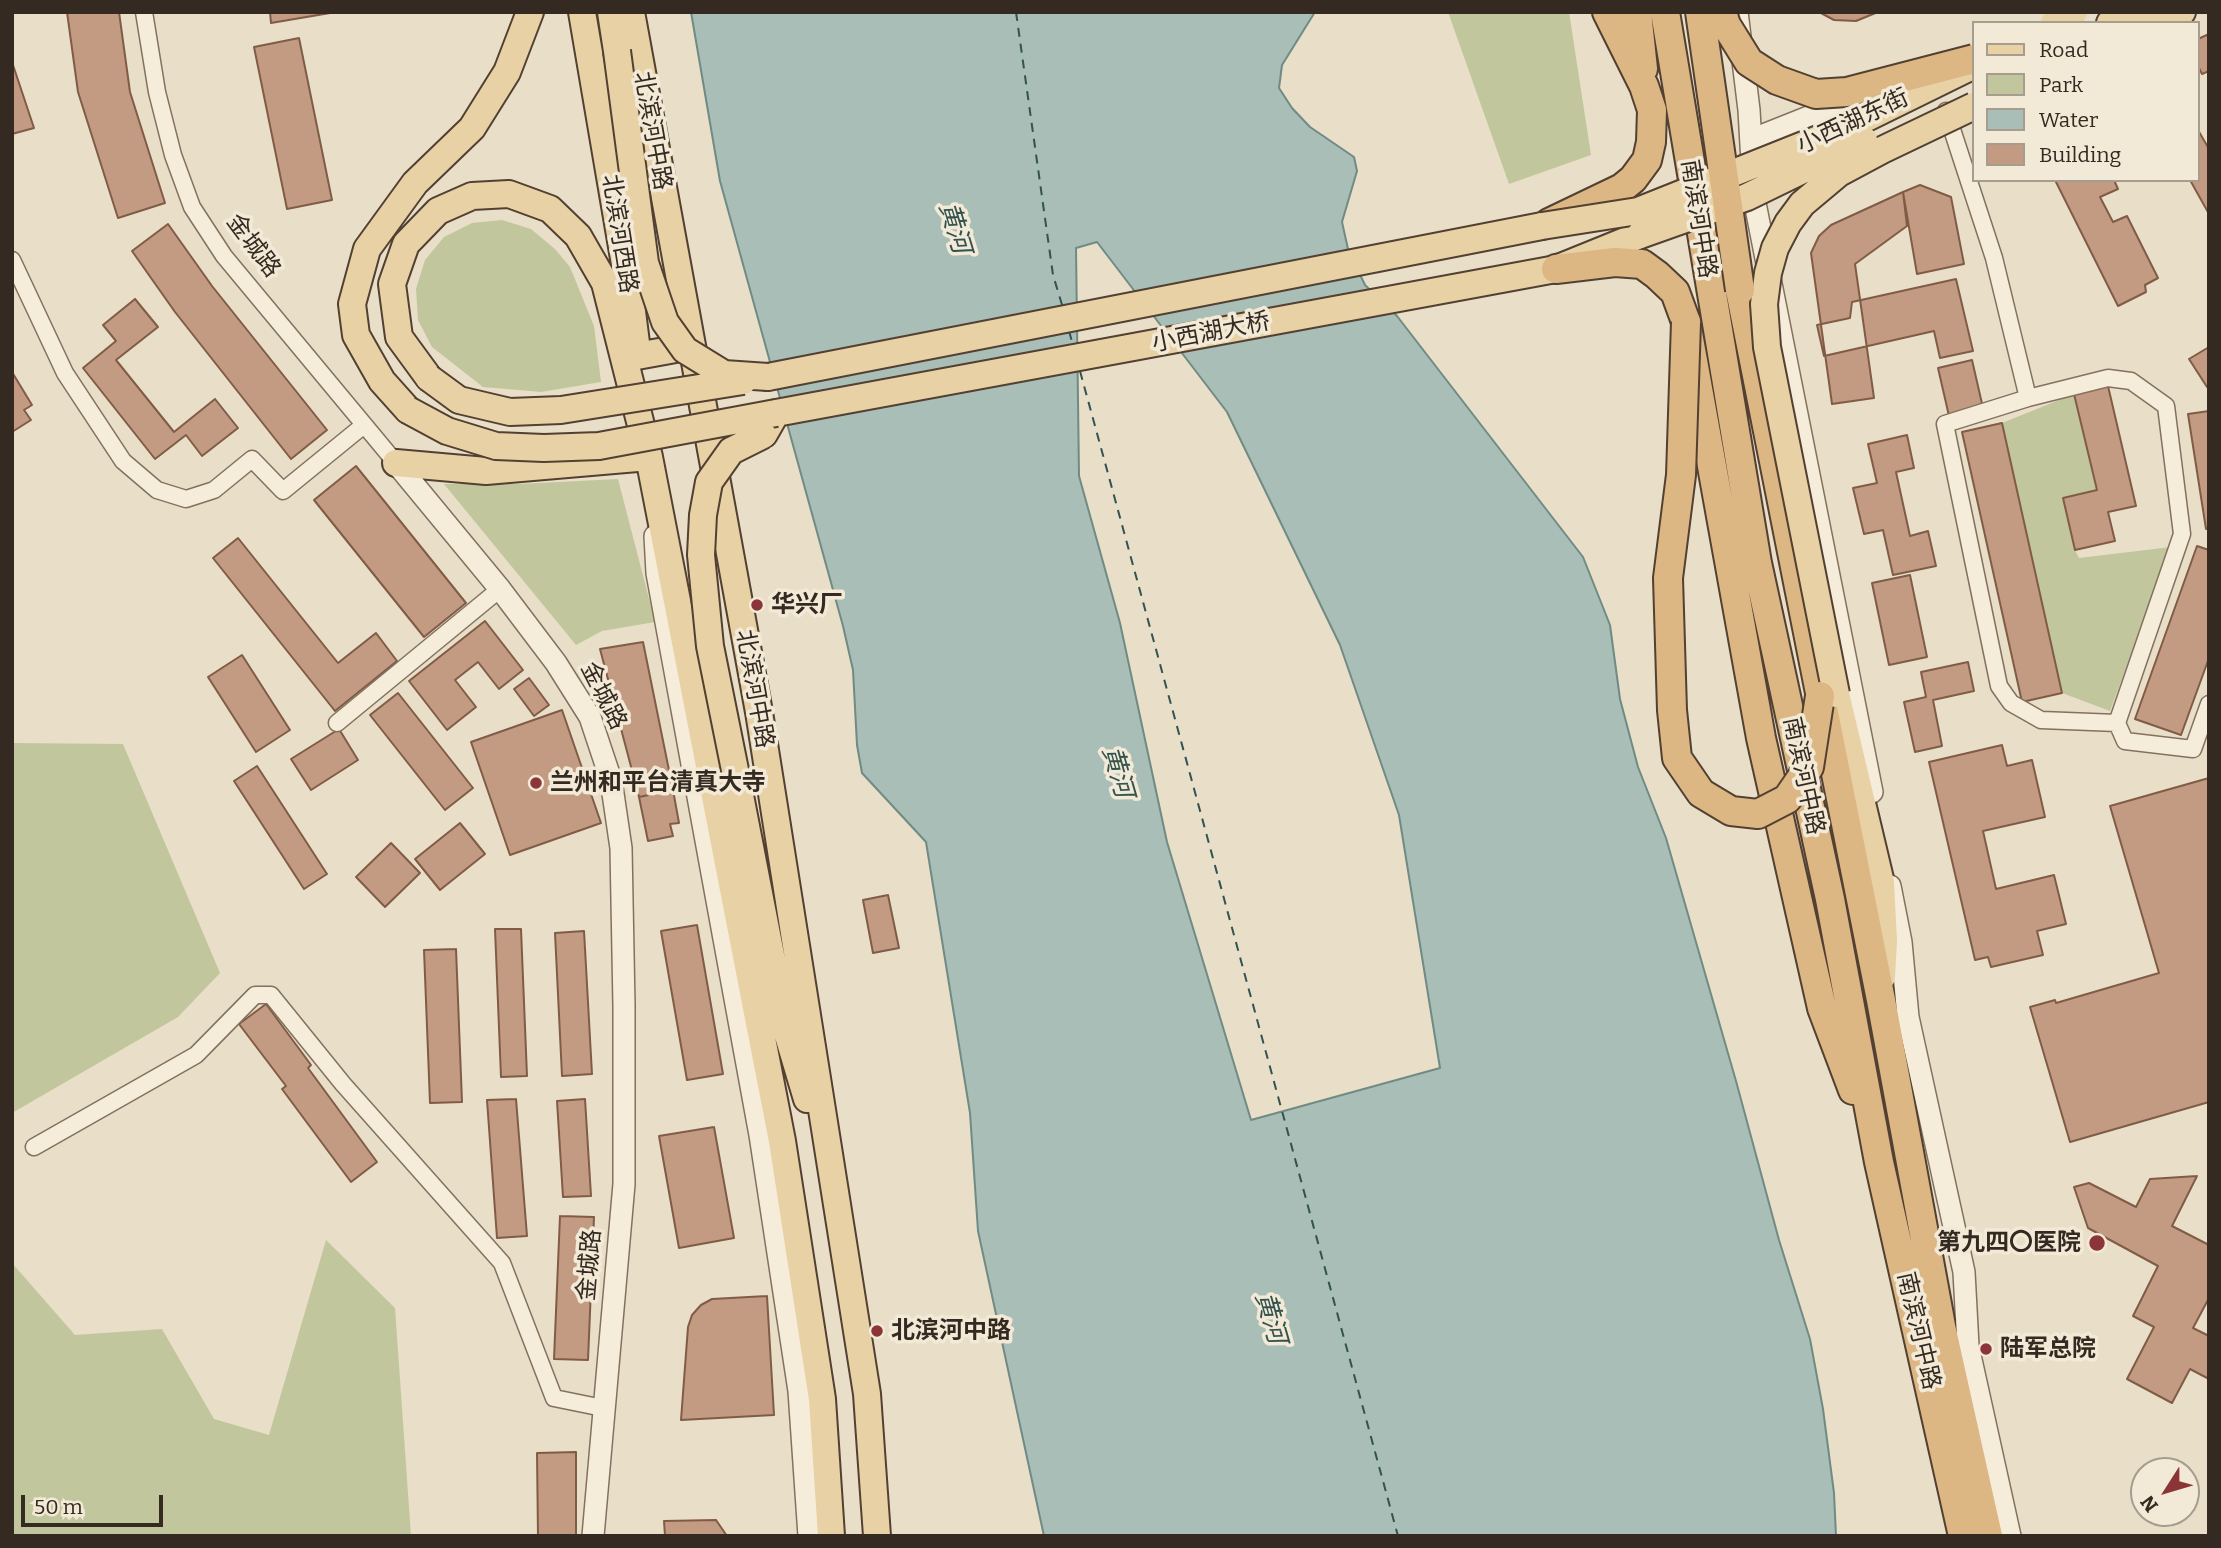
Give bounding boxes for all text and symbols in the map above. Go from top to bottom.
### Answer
legend [1972,21,2200,182]
text: Road [2039,37,2088,63]
street label: 北滨河中路 [627,69,677,193]
text: Park [2039,72,2083,98]
street label: 小西湖东街 [1793,84,1913,160]
text: Water [2039,107,2098,133]
text: Building [2039,142,2121,168]
street label: 南滨河中路 [1674,157,1722,281]
street label: 北滨河西路 [595,172,643,296]
water label: 黄河 [931,199,977,257]
street label: 金城路 [220,209,286,283]
street label: 小西湖大桥 [1149,307,1273,359]
place label: 华兴厂 [771,591,843,619]
marker: 华兴厂 [749,597,765,613]
street label: 北滨河中路 [729,627,779,751]
street label: 金城路 [574,657,632,735]
street label: 南滨河中路 [1776,714,1830,838]
water label: 黄河 [1095,743,1139,801]
place label: 兰州和平台清真大寺 [550,769,766,797]
marker: 兰州和平台清真大寺 [528,775,544,791]
street label: 金城路 [573,1228,607,1302]
place label: 第九四〇医院 [1937,1229,2081,1257]
marker: 第九四〇医院 [2087,1233,2107,1253]
street label: 南滨河中路 [1890,1269,1946,1393]
water label: 黄河 [1248,1289,1292,1347]
place label: 北滨河中路 [891,1317,1011,1345]
marker: 北滨河中路 [869,1323,885,1339]
place label: 陆军总院 [2000,1335,2096,1363]
marker: 陆军总院 [1978,1341,1994,1357]
north arrow [2130,1457,2200,1527]
scale bar [24,1482,166,1526]
text: N [2136,1491,2163,1517]
text: 50 m [34,1494,83,1520]

